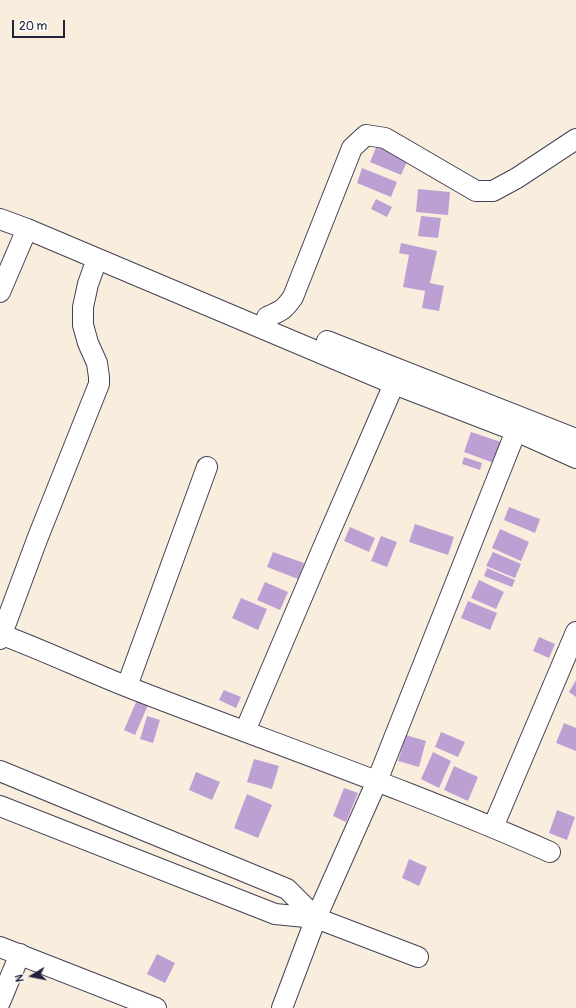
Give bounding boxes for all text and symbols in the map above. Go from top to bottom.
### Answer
scale bar [14,12,67,38]
text: 20 m [19,19,47,34]
north arrow [12,956,52,996]
text: N [13,973,27,983]

